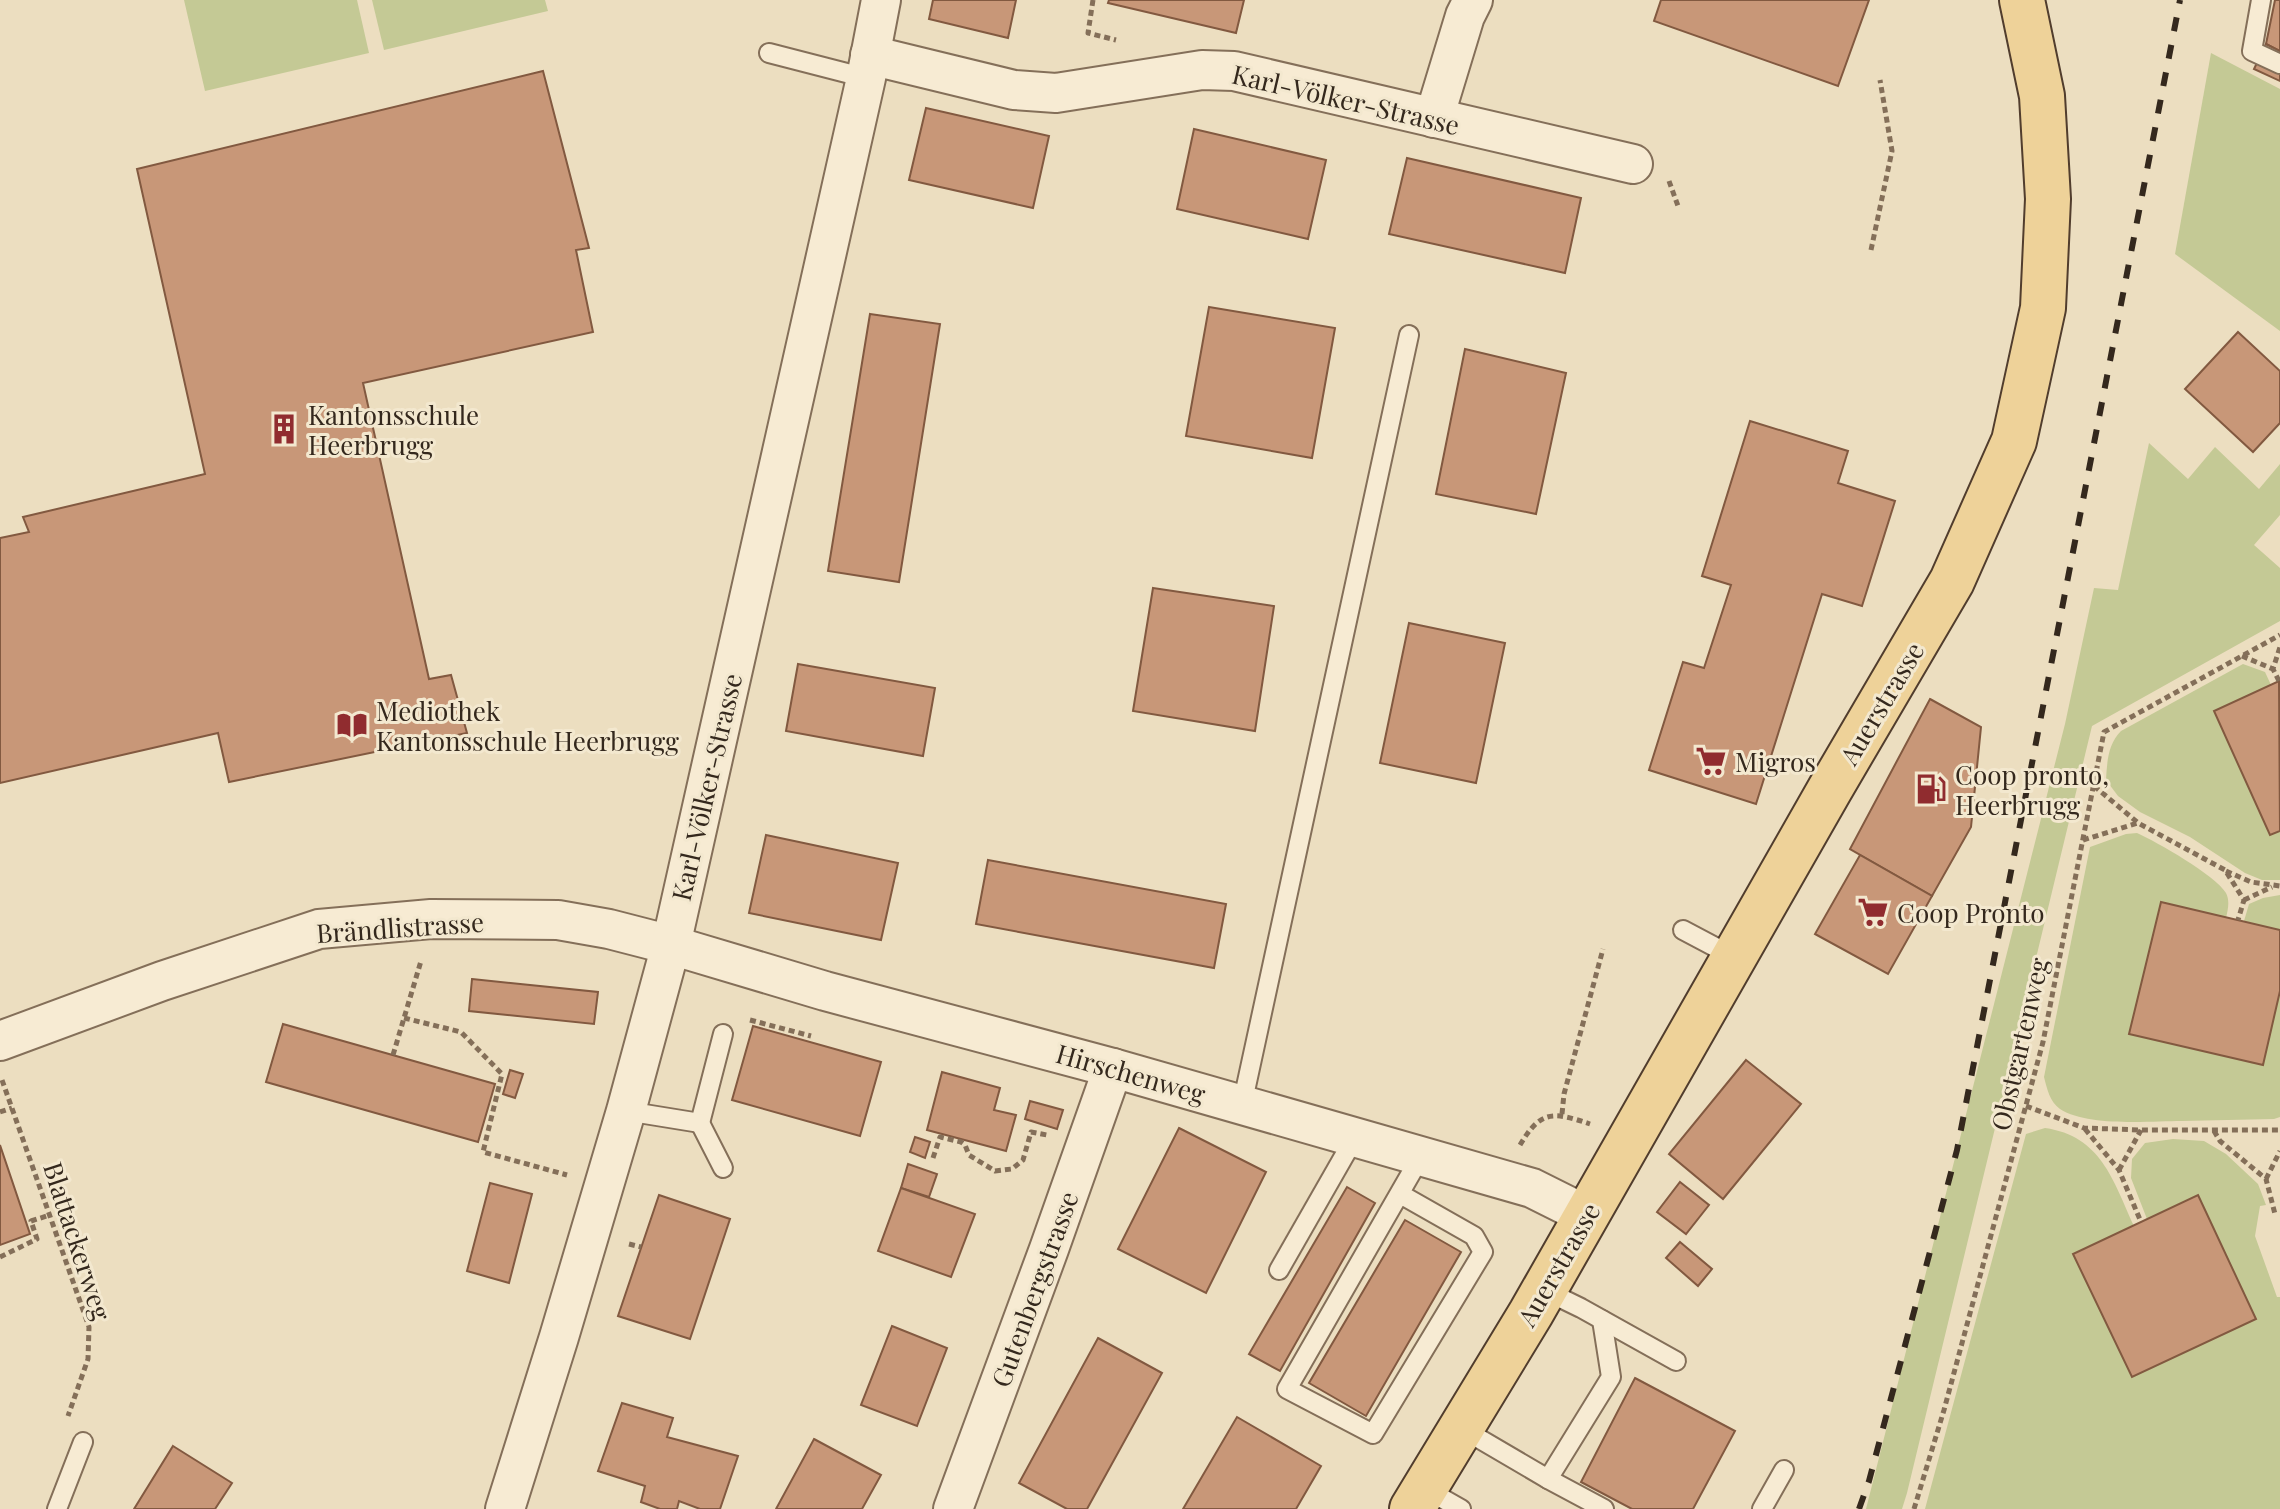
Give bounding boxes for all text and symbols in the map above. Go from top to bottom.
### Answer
street label: Karl-Völker-Strasse [1229,56,1463,142]
place label: Kantonsschule Heerbrugg [308,397,479,462]
building icon: Kantonsschule Heerbrugg [267,412,301,446]
street label: Auerstrasse [1830,635,1931,772]
street label: Karl-Völker-Strasse [663,670,749,904]
place label: Mediothek Kantonsschule Heerbrugg [376,693,679,758]
library icon: Mediothek Kantonsschule Heerbrugg [335,708,369,742]
supermarket icon: Migros [1694,744,1728,778]
place label: Migros [1735,744,1816,779]
place label: Coop pronto, Heerbrugg [1955,757,2109,822]
fuel station icon: Coop pronto, Heerbrugg [1914,772,1948,806]
supermarket icon: Coop Pronto [1856,895,1890,929]
place label: Coop Pronto [1897,895,2044,930]
street label: Brändlistrasse [315,904,485,950]
street label: Obstgartenweg [1982,954,2056,1134]
street label: Hirschenweg [1052,1035,1210,1111]
street label: Blattackerweg [36,1157,120,1325]
street label: Gutenbergstrasse [982,1186,1086,1392]
street label: Auerstrasse [1508,1196,1607,1333]

